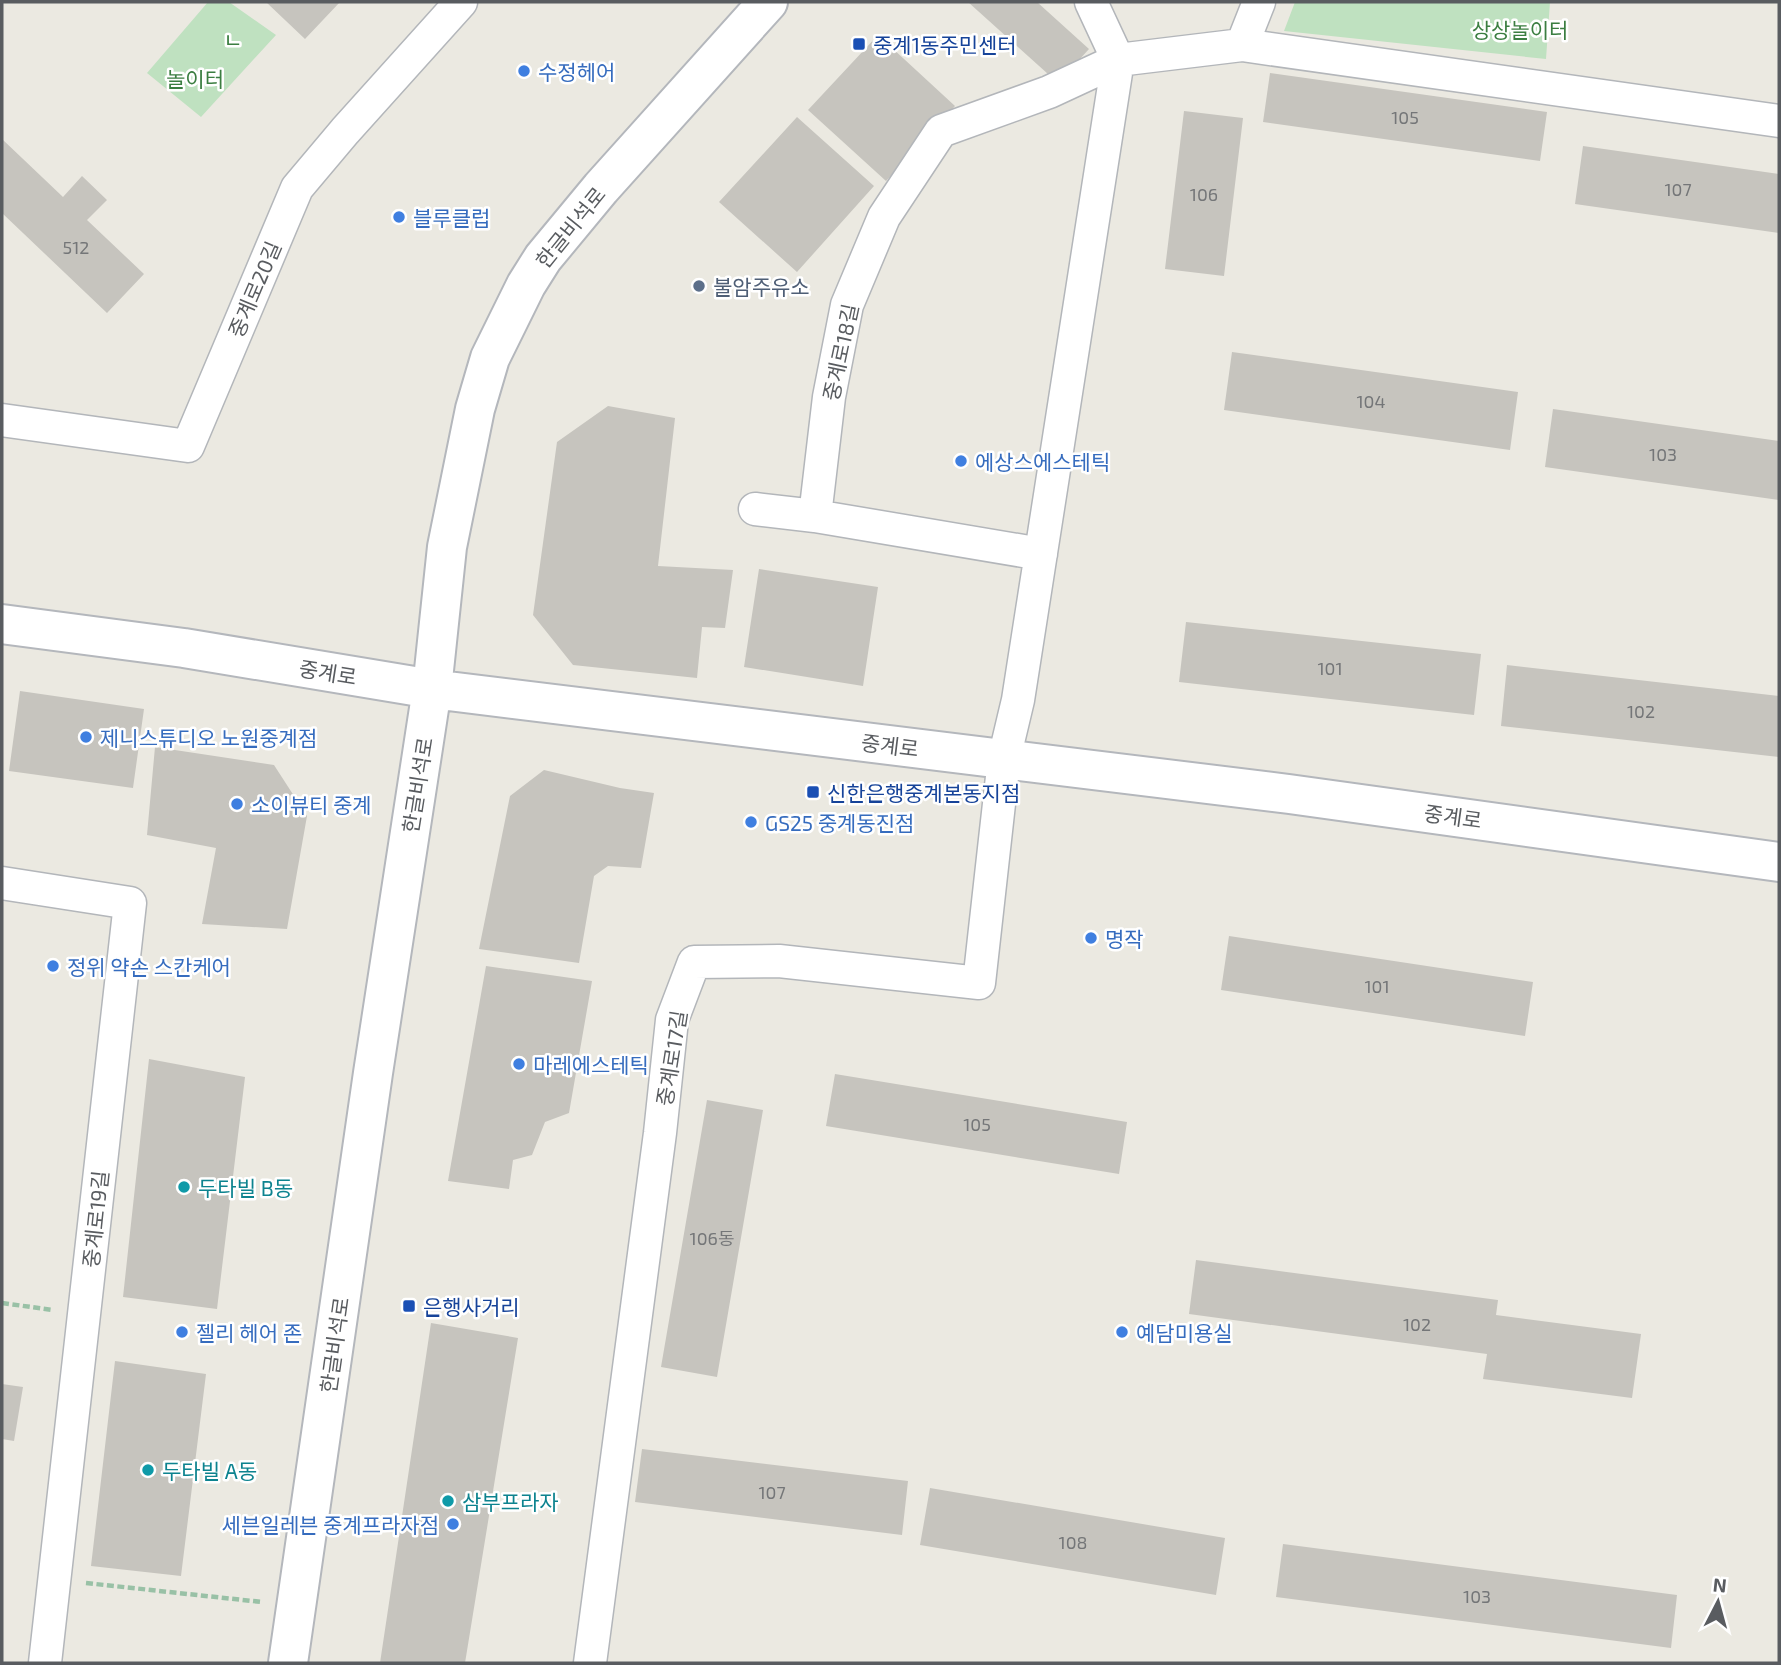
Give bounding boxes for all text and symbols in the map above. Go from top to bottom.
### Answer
park label: 상상놀이터 [1472,17,1568,42]
park label: ㄴ [223,27,243,52]
place label: 중계1동주민센터 [873,32,1017,57]
marker: 중계1동주민센터 [851,36,867,52]
place label: 수정헤어 [538,59,615,84]
marker: 수정헤어 [516,63,532,79]
park label: 놀이터 [166,66,224,91]
house number: 105 [1391,106,1419,128]
house number: 107 [1664,178,1692,200]
street label: 한글비석로 [530,182,610,272]
house number: 106 [1190,183,1218,205]
place label: 블루클럽 [413,205,490,230]
marker: 블루클럽 [391,209,407,225]
house number: 512 [63,236,89,258]
street label: 중계로20길 [223,237,285,341]
place label: 불암주유소 [713,274,810,299]
marker: 불암주유소 [691,278,707,294]
street label: 중계로18길 [818,301,862,403]
house number: 104 [1356,390,1386,412]
house number: 103 [1649,443,1677,465]
place label: 에상스에스테틱 [975,449,1110,474]
marker: 에상스에스테틱 [953,453,969,469]
street label: 중계로 [297,655,359,689]
house number: 101 [1317,657,1343,679]
house number: 102 [1627,700,1655,722]
place label: 제니스튜디오 노원중계점 [100,725,317,750]
marker: 제니스튜디오 노원중계점 [78,729,94,745]
street label: 중계로 [860,729,920,761]
street label: 한글비석로 [397,735,437,835]
place label: 신한은행중계본동지점 [827,780,1020,805]
marker: 신한은행중계본동지점 [805,784,821,800]
place label: 소이뷰티 중계 [251,792,372,817]
marker: 소이뷰티 중계 [229,796,245,812]
street label: 중계로 [1423,800,1483,832]
place label: GS25 중계동진점 [765,810,914,835]
marker: GS25 중계동진점 [743,814,759,830]
place label: 명작 [1105,926,1144,951]
marker: 명작 [1083,930,1099,946]
place label: 정위 약손 스칸케어 [67,954,231,979]
marker: 정위 약손 스칸케어 [45,958,61,974]
house number: 101 [1364,975,1390,997]
street label: 중계로17길 [651,1008,691,1108]
place label: 마레에스테틱 [533,1052,649,1077]
marker: 마레에스테틱 [511,1056,527,1072]
house number: 105 [963,1113,991,1135]
street label: 중계로19길 [77,1169,113,1269]
place label: 두타빌 B동 [198,1175,293,1200]
marker: 두타빌 B동 [176,1179,192,1195]
house number: 106동 [690,1227,734,1249]
place label: 은행사거리 [423,1294,520,1319]
street label: 한글비석로 [315,1295,353,1395]
marker: 은행사거리 [401,1298,417,1314]
house number: 102 [1403,1313,1431,1335]
place label: 젤리 헤어 존 [196,1320,302,1345]
place label: 예담미용실 [1136,1320,1233,1345]
marker: 젤리 헤어 존 [174,1324,190,1340]
marker: 예담미용실 [1114,1324,1130,1340]
place label: 두타빌 A동 [162,1458,257,1483]
marker: 두타빌 A동 [140,1462,156,1478]
house number: 107 [758,1481,786,1503]
place label: 삼부프라자 [462,1489,559,1514]
marker: 삼부프라자 [440,1493,456,1509]
place label: 세븐일레븐 중계프라자점 [222,1512,439,1537]
marker: 세븐일레븐 중계프라자점 [445,1516,461,1532]
house number: 108 [1059,1531,1087,1553]
north arrow [1683,1567,1753,1637]
text: N [1712,1572,1728,1597]
house number: 103 [1463,1585,1491,1607]

